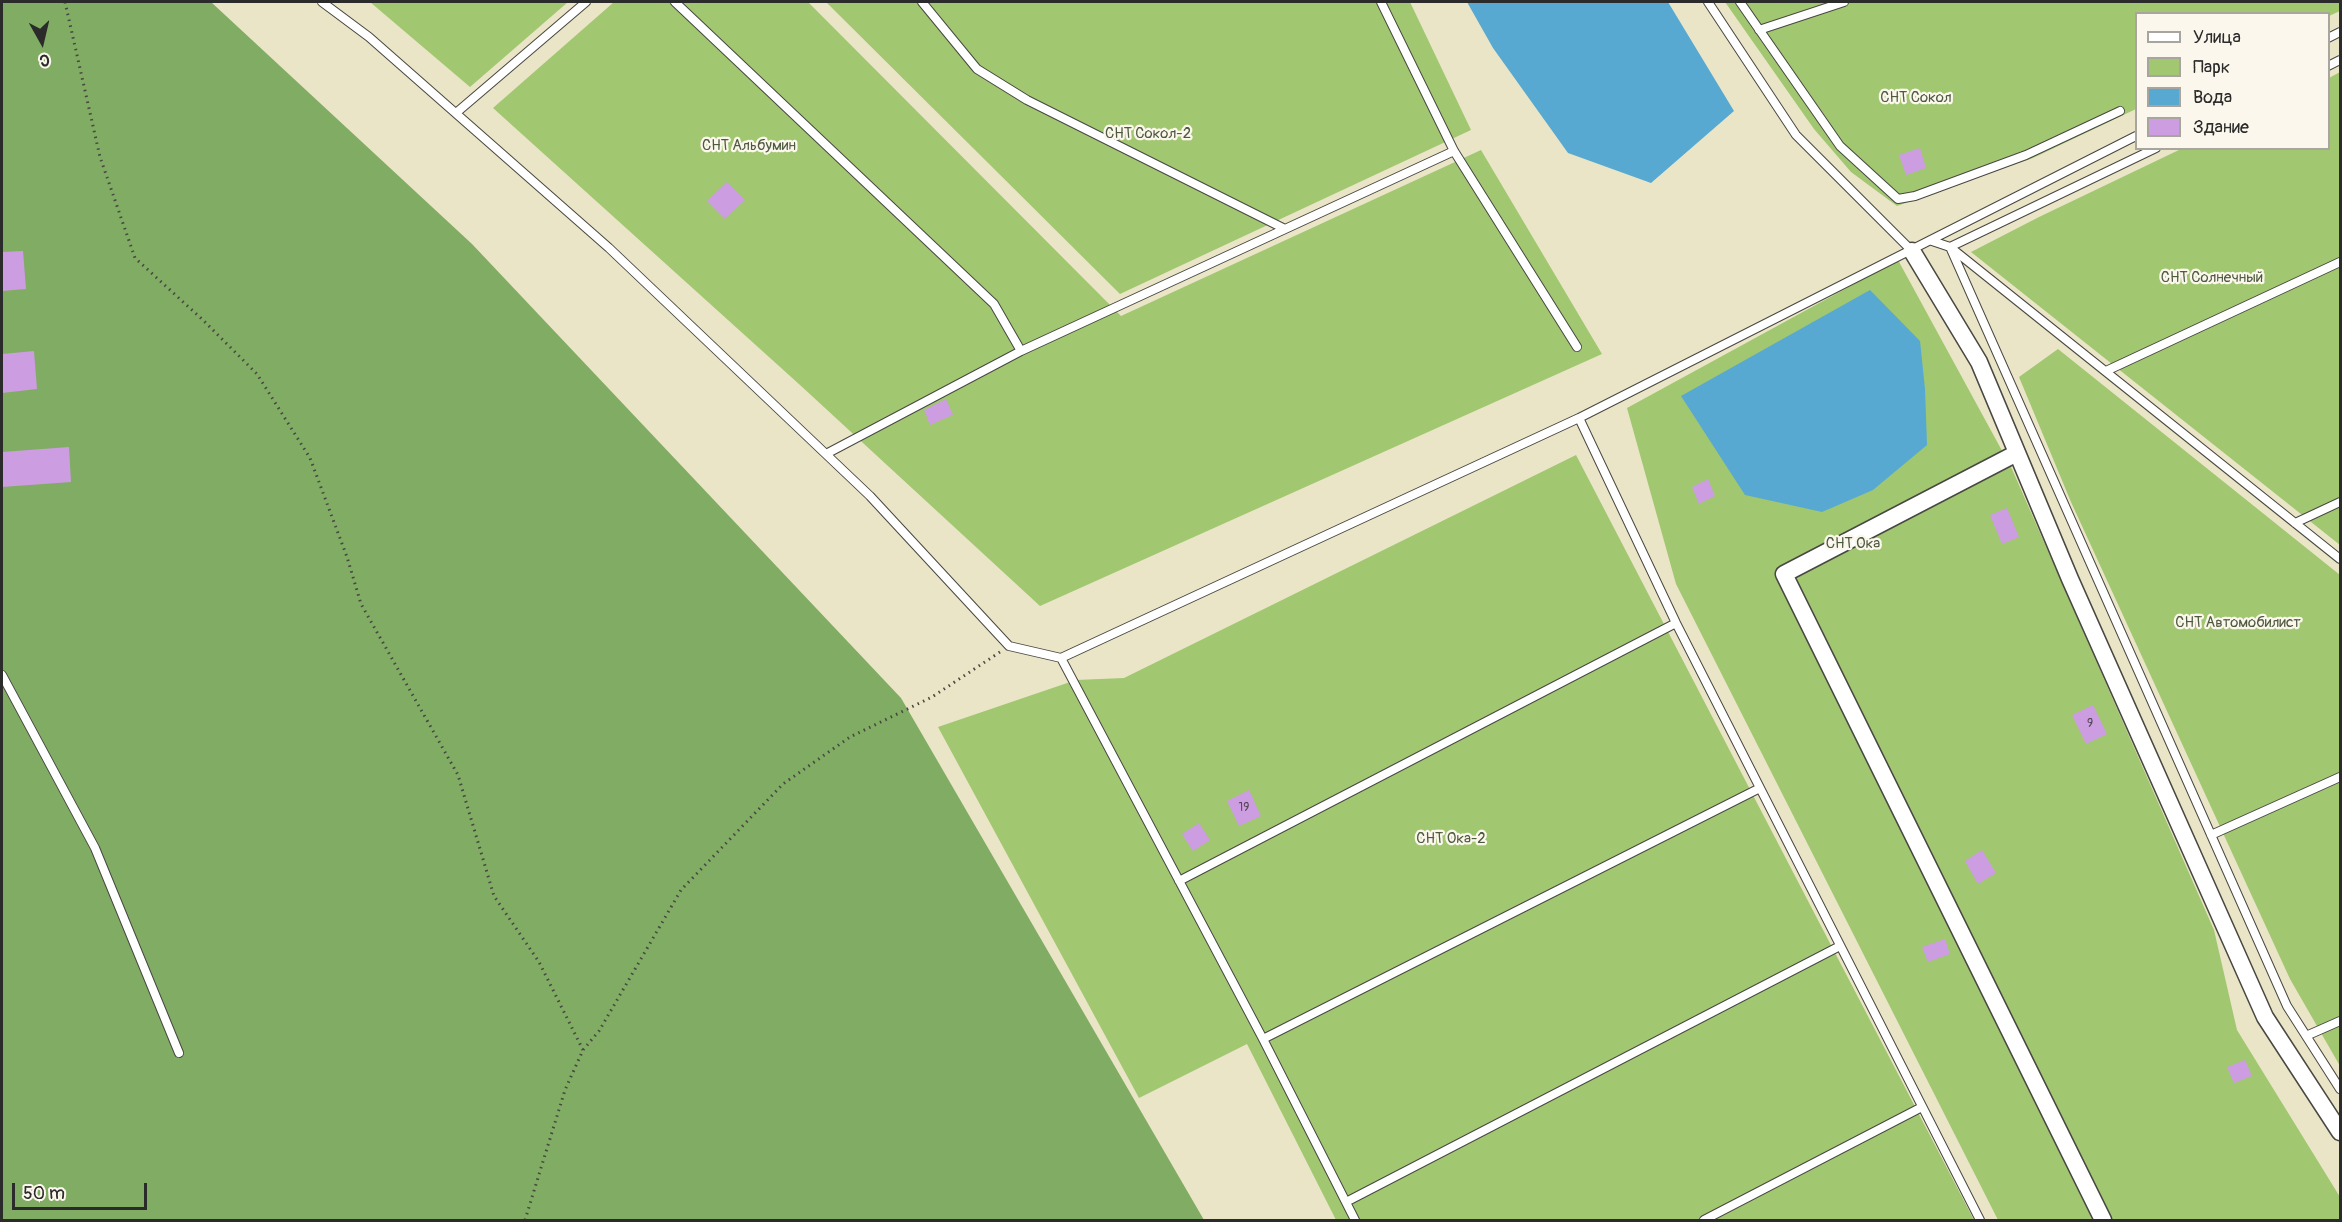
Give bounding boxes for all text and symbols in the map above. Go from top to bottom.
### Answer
north arrow [12,12,72,72]
legend [2135,12,2330,150]
text: Улица [2193,26,2241,49]
text: С [38,49,51,70]
text: Парк [2193,56,2230,79]
text: Вода [2193,86,2232,109]
park label: СНТ Сокол [1880,89,1952,107]
text: Здание [2193,116,2249,139]
park label: СНТ Сокол-2 [1105,125,1191,143]
park label: СНТ Альбумин [702,137,796,155]
park label: СНТ Солнечный [2161,269,2263,287]
park label: СНТ Ока [1826,535,1880,553]
park label: СНТ Автомобилист [2175,614,2301,632]
house number: 9 [2087,717,2093,731]
house number: 19 [1239,801,1249,815]
park label: СНТ Ока-2 [1416,830,1486,848]
scale bar [15,1171,150,1209]
text: 50 m [23,1182,65,1205]

